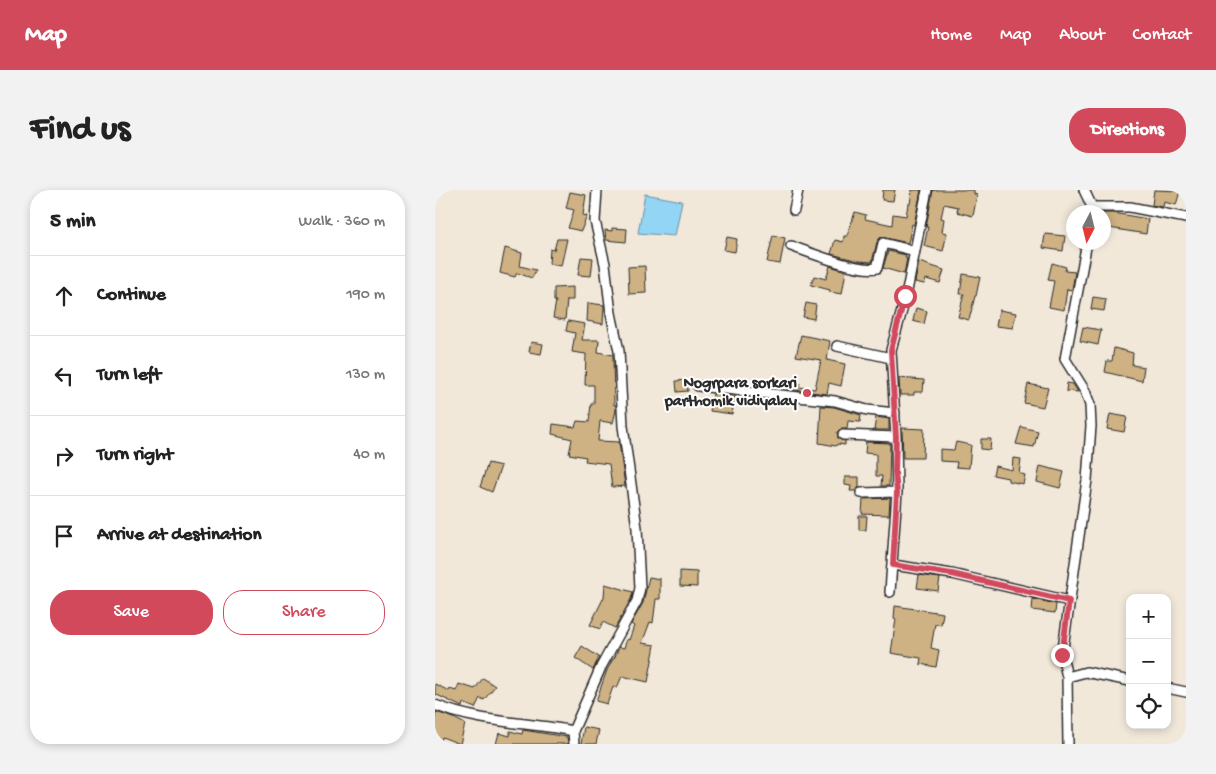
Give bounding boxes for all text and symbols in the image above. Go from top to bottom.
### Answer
text: Map [25,21,67,50]
text: Home [930,25,972,46]
text: Map [1000,25,1031,46]
text: About [1059,25,1105,46]
text: Contact [1133,25,1191,46]
button: Directions [1069,108,1186,153]
text: Find us [30,110,130,151]
north arrow [1066,205,1111,250]
text: 5 min [50,210,95,235]
text: Walk · 360 m [299,213,385,232]
icon: ahead [50,282,78,310]
text: Continue [97,284,166,307]
route start [894,285,917,308]
text: 190 m [346,286,385,305]
icon: left [50,362,78,390]
text: Turn left [97,364,161,387]
text: 130 m [346,366,385,385]
place label: Nogrpara sorkari parthomik vidiyalay [664,375,798,412]
marker: Nogrpara sorkari parthomik vidiyalay [801,387,813,399]
icon: right [50,442,78,470]
text: Turn right [97,444,173,467]
text: 40 m [353,446,385,465]
icon: arrive [50,522,78,550]
text: Arrive at destination [97,524,261,547]
button: Save [50,590,213,635]
button: Share [223,590,385,635]
map controls [1126,594,1171,729]
button: + [1126,594,1171,639]
button: − [1126,639,1171,684]
route end [1051,644,1074,667]
button: locate [1126,684,1171,729]

